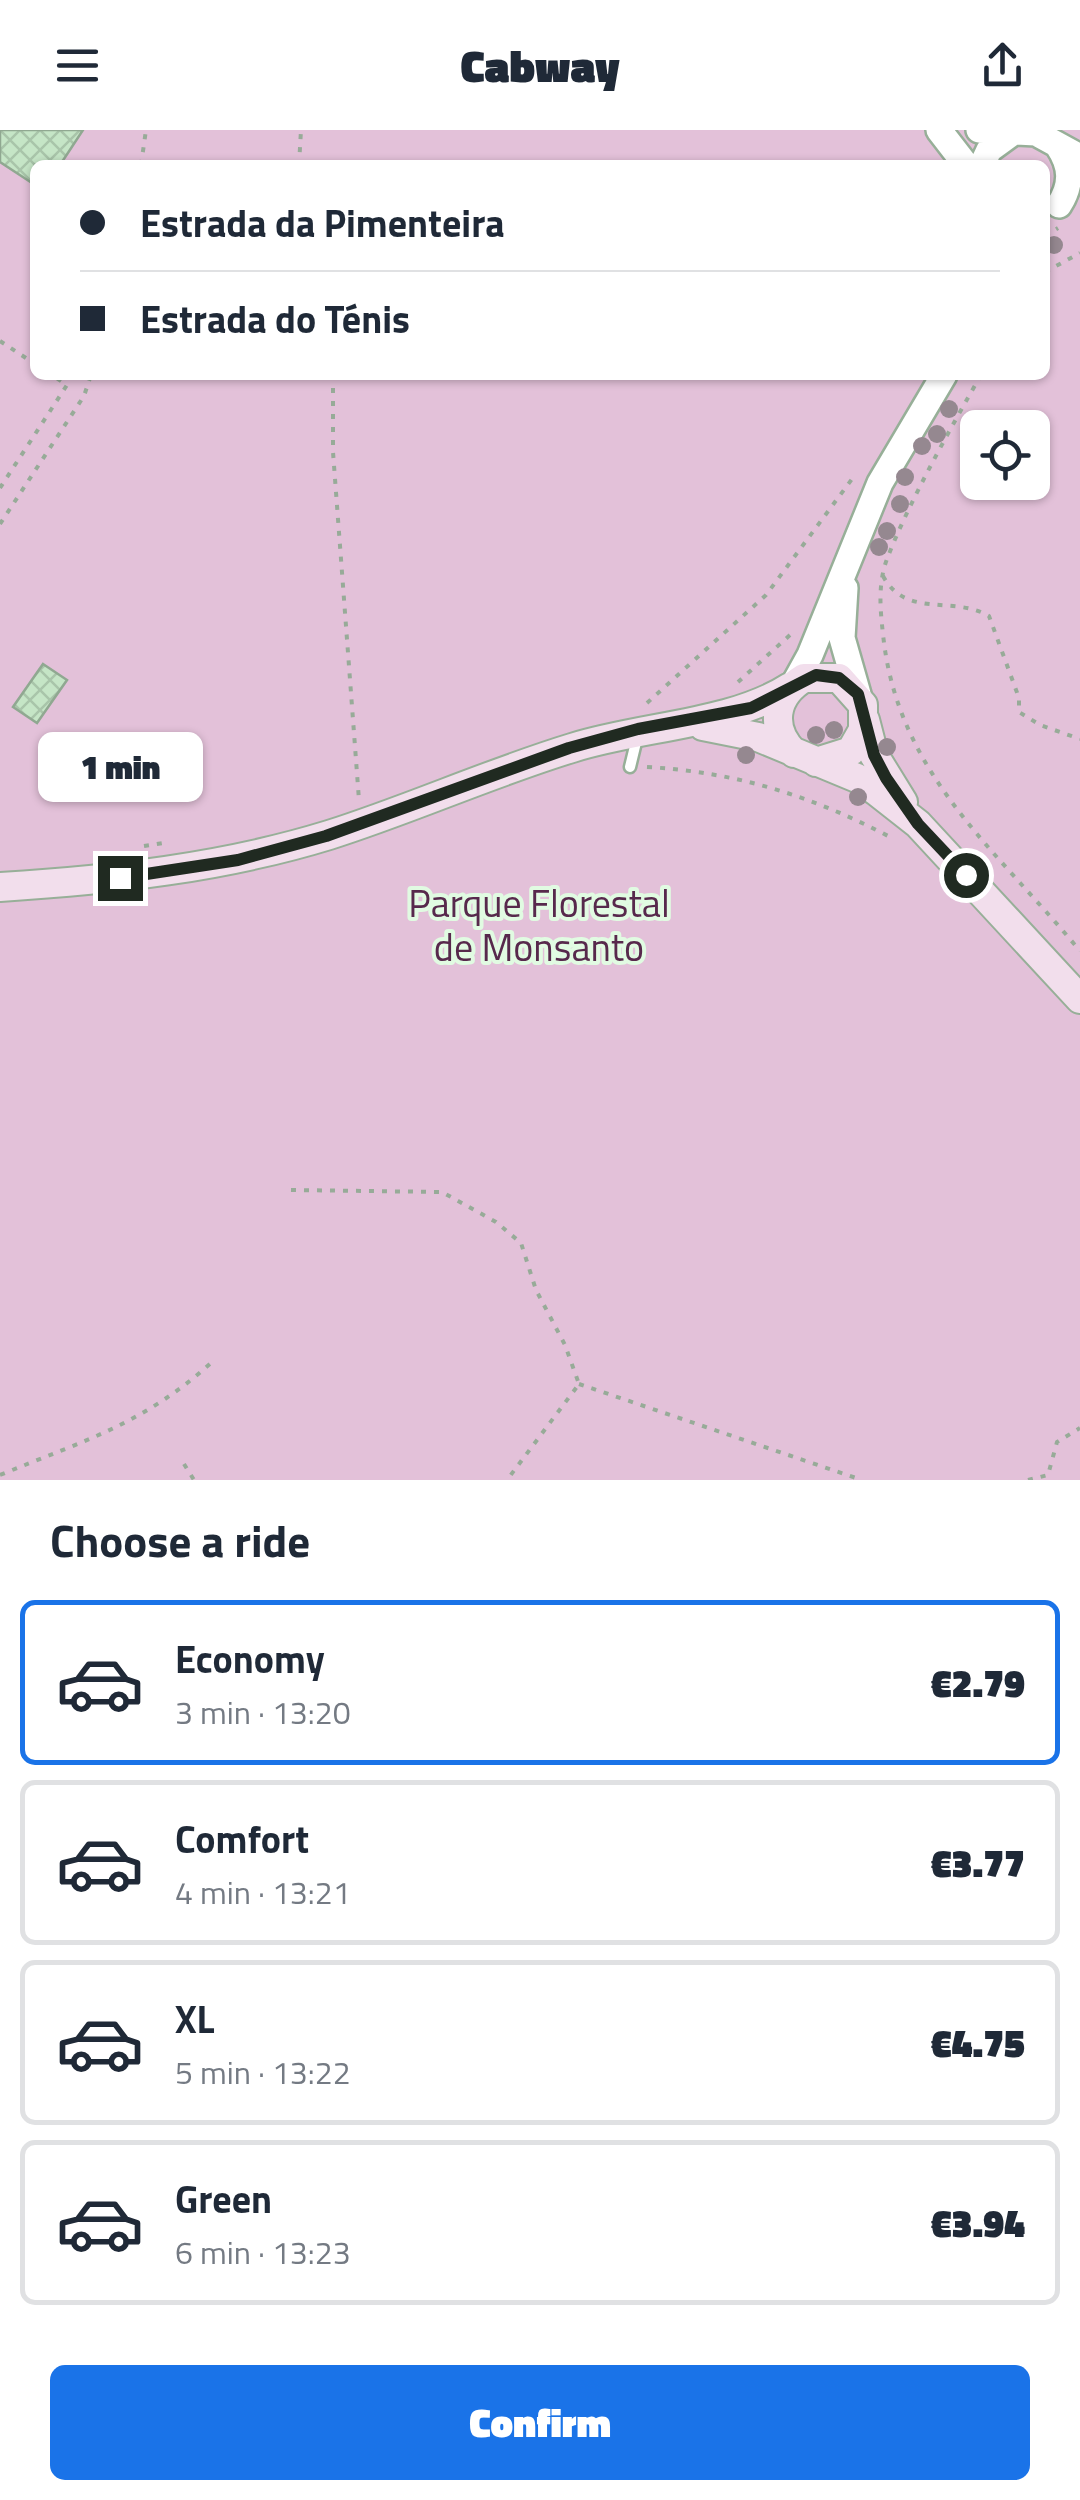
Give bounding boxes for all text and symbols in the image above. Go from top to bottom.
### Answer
text: Cabway [460,31,620,99]
icon: menu [50,38,105,93]
icon: share [975,38,1030,93]
text: Estrada da Pimenteira [140,194,505,252]
text: Estrada do Ténis [140,290,410,348]
map controls [960,410,1050,500]
button: locate [960,410,1050,500]
callout: 1 min [38,733,202,803]
text: 1 min [81,743,160,791]
route start [944,853,989,898]
route end [98,856,143,901]
park label: Parque Florestal de Monsanto [408,874,670,976]
text: Choose a ride [50,1506,310,1574]
text: Economy [175,1630,325,1688]
icon: car [55,1638,145,1728]
text: €2.79 [931,1654,1025,1712]
text: 3 min · 13:20 [175,1688,351,1736]
text: Comfort [175,1810,309,1868]
icon: car [55,1818,145,1908]
text: €3.77 [931,1834,1025,1892]
text: 4 min · 13:21 [175,1868,351,1916]
text: XL [175,1990,215,2048]
icon: car [55,1998,145,2088]
text: €4.75 [931,2014,1025,2072]
text: 5 min · 13:22 [175,2048,351,2096]
text: Green [175,2170,272,2228]
icon: car [55,2178,145,2268]
text: €3.94 [931,2194,1025,2252]
text: 6 min · 13:23 [175,2228,351,2276]
button: Confirm [50,2365,1030,2480]

